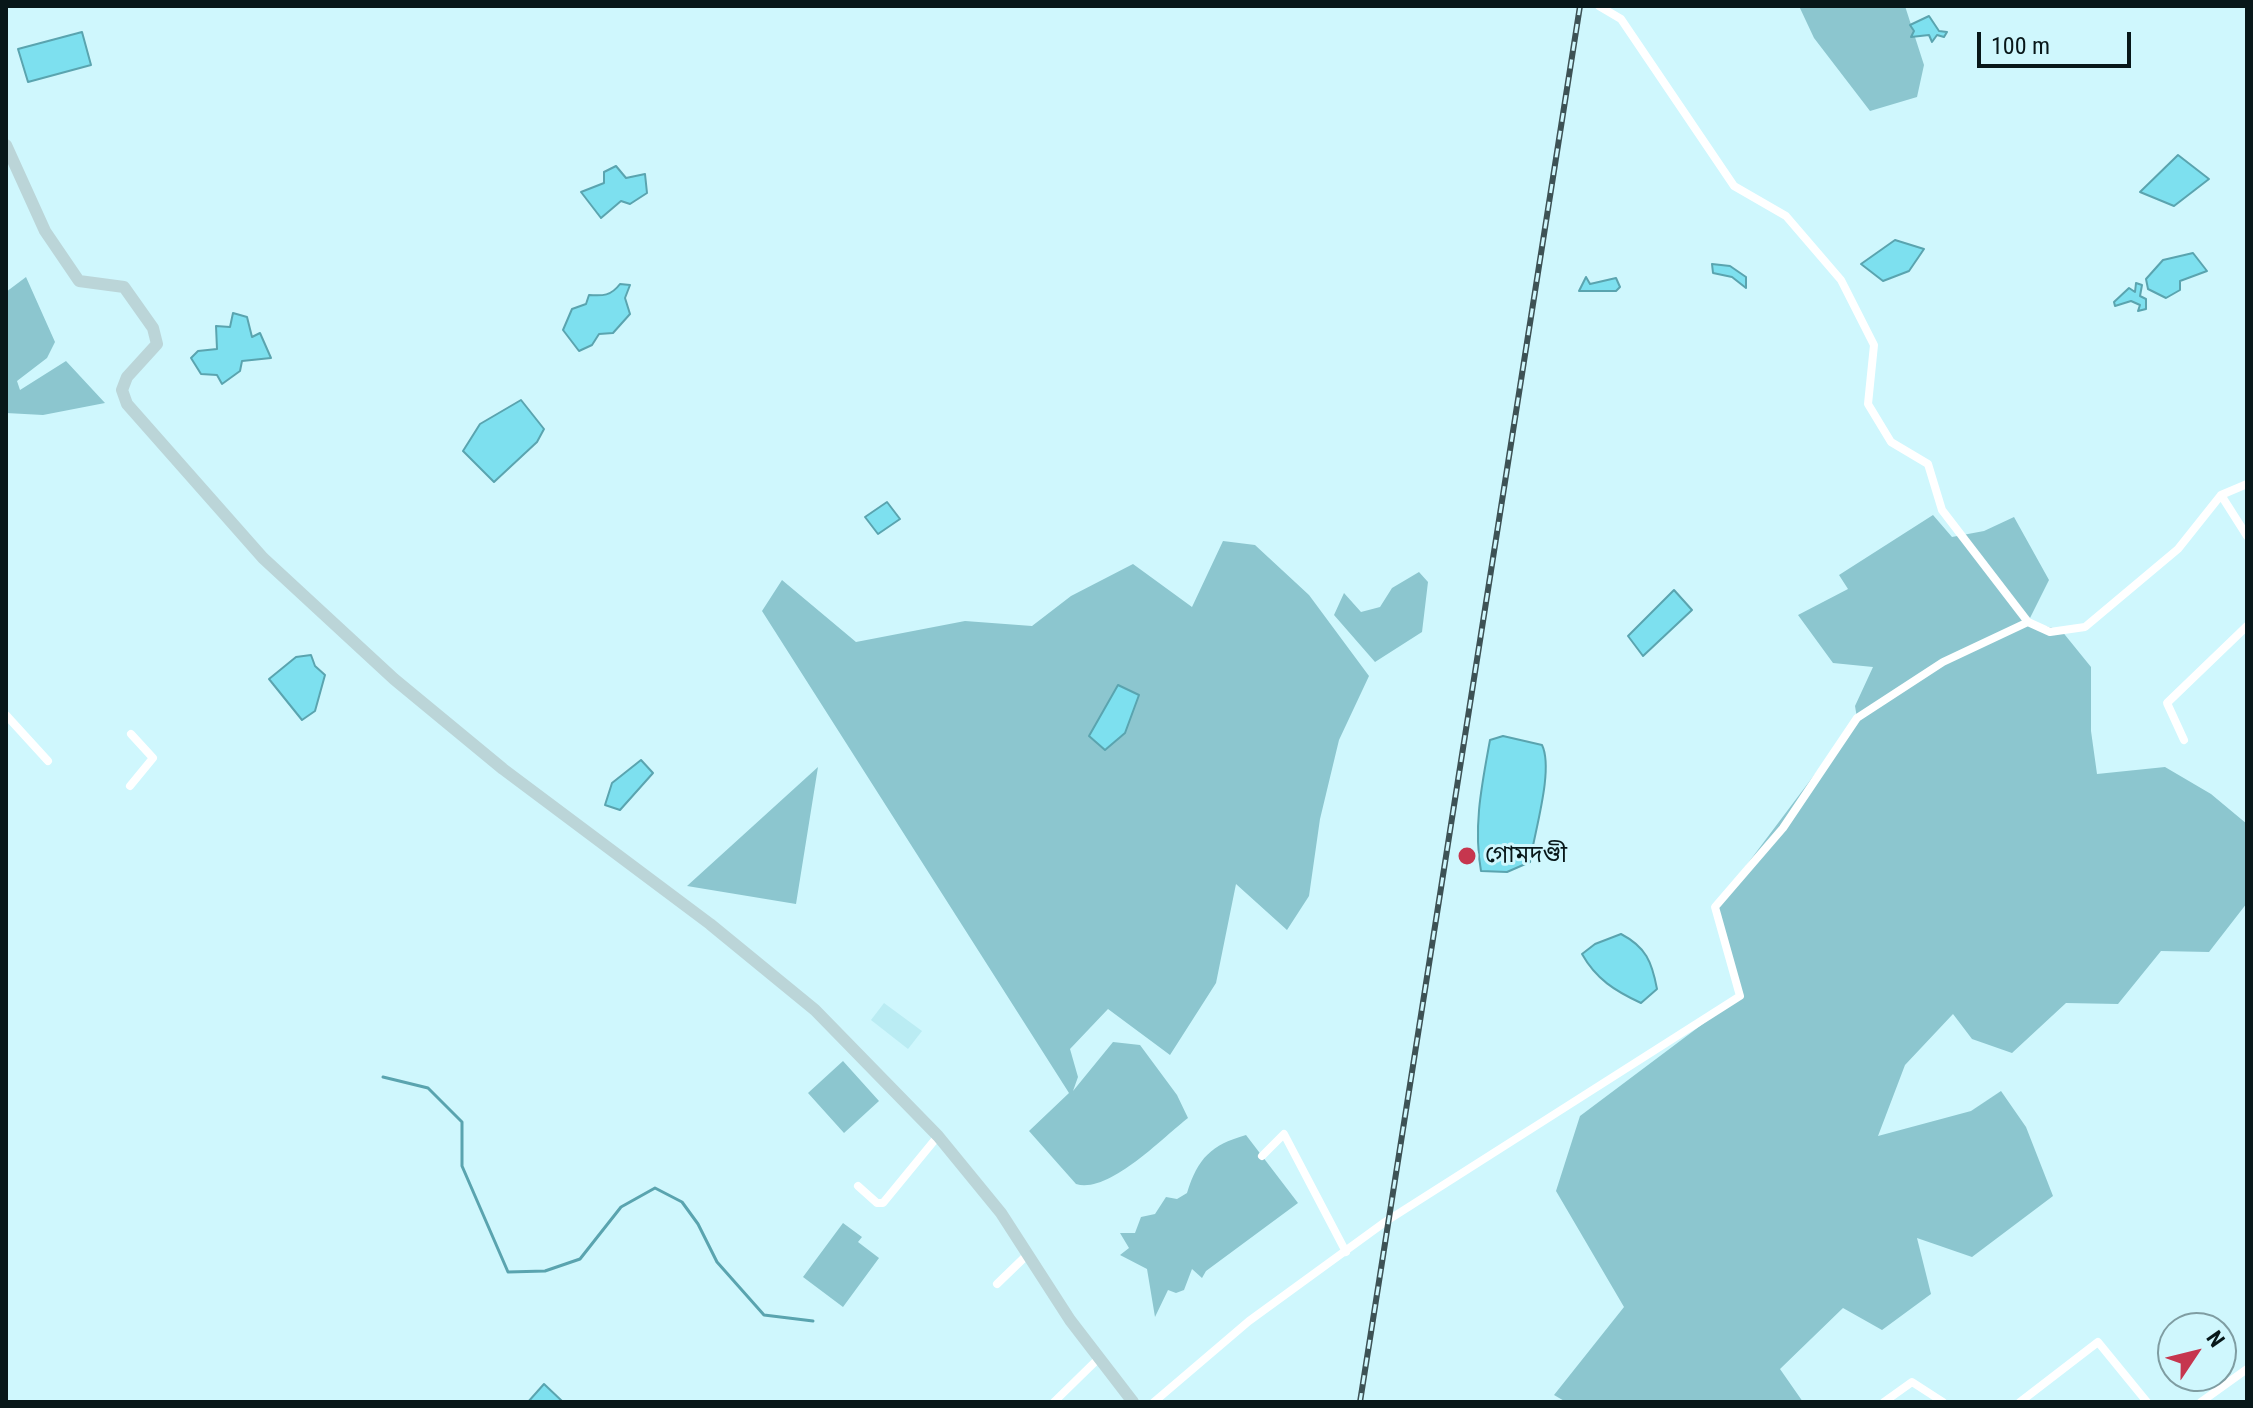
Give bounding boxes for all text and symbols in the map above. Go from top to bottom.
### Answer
scale bar [1981,16,2135,66]
text: 100 m [1991,32,2050,60]
place label: গোমদণ্ডী [1485,842,1567,870]
marker: গোমদণ্ডী [1456,845,1478,867]
north arrow [2157,1312,2237,1392]
text: N [2201,1326,2230,1352]

